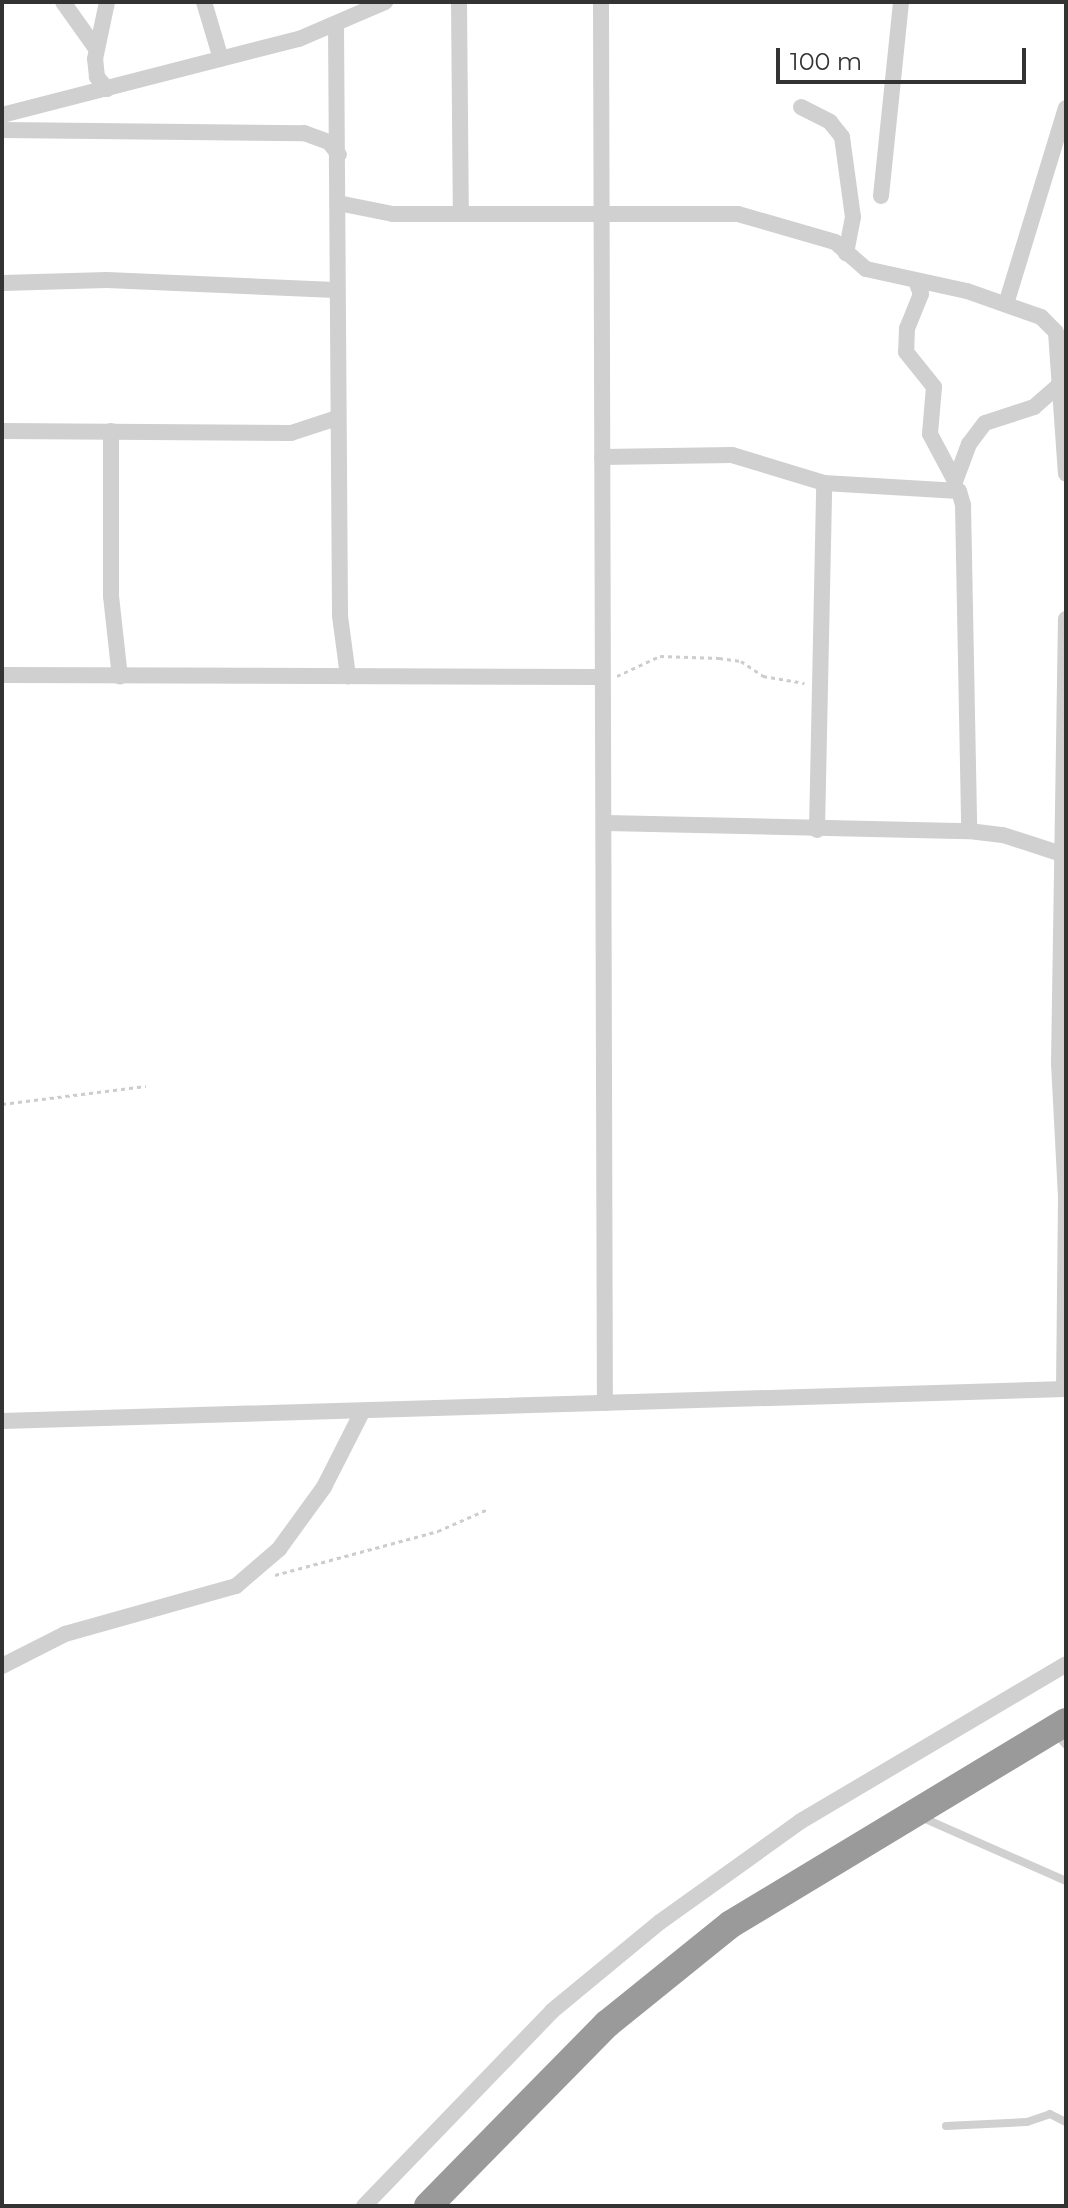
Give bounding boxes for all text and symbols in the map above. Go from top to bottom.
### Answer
scale bar [780,32,1030,82]
text: 100 m [790,47,862,76]

